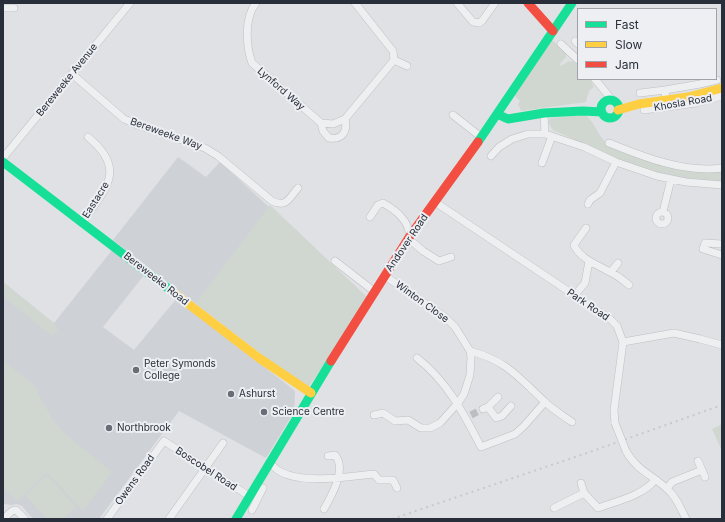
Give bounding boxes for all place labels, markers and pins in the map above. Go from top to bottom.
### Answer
place label: Peter Symonds College [144,358,216,382]
marker: Peter Symonds College [131,365,141,375]
place label: Ashurst [239,388,275,400]
marker: Ashurst [226,389,236,399]
place label: Science Centre [272,406,344,418]
marker: Science Centre [259,407,269,417]
place label: Northbrook [117,422,171,434]
marker: Northbrook [104,423,114,433]

